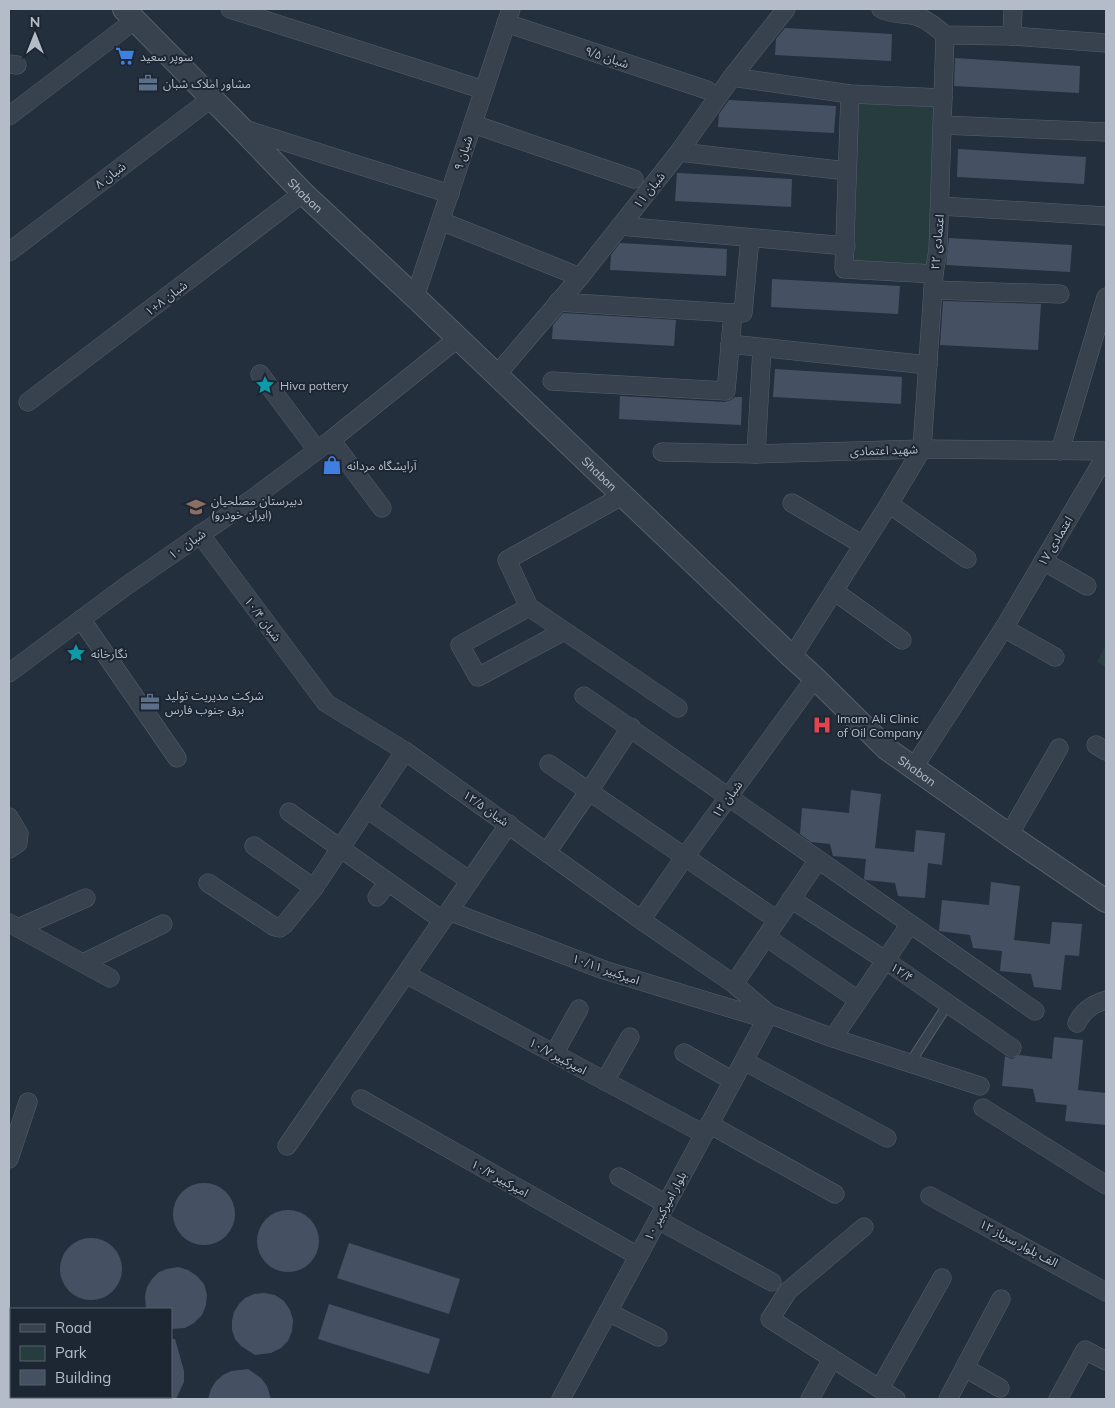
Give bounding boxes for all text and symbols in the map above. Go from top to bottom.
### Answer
north arrow [10,10,60,60]
text: N [30,13,40,31]
street label: ۹/۵ شبان [583,43,631,71]
supermarket icon: سوپر سعید [114,45,136,67]
place label: سوپر سعید [140,49,193,65]
office icon: مشاور املاک شبان [137,72,159,94]
place label: مشاور املاک شبان [163,76,251,91]
street label: ۹ شبان [450,134,476,172]
street label: ۸ شبان [91,158,129,192]
street label: ۱۱ شبان [630,169,668,211]
street label: Shaban [285,175,326,215]
street label: ۲۲ اعتمادی [927,214,947,270]
street label: ۱+۸ شبان [142,277,190,319]
place icon: Hiva pottery [254,374,276,396]
place label: Hiva pottery [280,378,349,393]
street label: شهید اعتمادی [850,441,918,459]
street label: Shaban [579,453,621,494]
shop icon: آرایشگاه مردانه [321,454,343,476]
place label: آرایشگاه مردانه [347,458,417,473]
place label: دبیرستان مصلحیان (ایران خودرو) [211,493,303,522]
school or university icon: دبیرستان مصلحیان (ایران خودرو) [185,496,207,518]
street label: ۱۷ اعتمادی [1034,513,1076,569]
street label: ۱۰ شبان [165,526,209,562]
street label: ۱۰/۴ شبان [241,594,285,644]
place icon: نگارخانه [65,642,87,664]
place label: نگارخانه [91,646,127,661]
place label: شرکت مدیریت تولید برق جنوب فارس [165,688,264,717]
office icon: شرکت مدیریت تولید برق جنوب فارس [139,691,161,713]
place label: Imam Ali Clinic of Oil Company [837,711,923,740]
hospital icon: Imam Ali Clinic of Oil Company [811,714,833,736]
street label: Shaban [895,752,939,789]
street label: ۱۲ شبان [709,778,745,820]
street label: ۱۲/۵ شبان [460,787,512,829]
street label: ۱۰/۱۱ امیرکبیر [570,950,642,988]
street label: ۱۲/۴ [888,959,916,985]
street label: ۱۰/۷ امیرکبیر [526,1035,590,1078]
street label: ۱۰/۳ امیرکبیر [469,1156,531,1200]
street label: ۱۰ بلوار امیرکبیر [641,1169,690,1243]
street label: ۱۲ الف بلوار سرباز [977,1216,1061,1270]
legend [10,1308,172,1398]
text: Road [55,1318,92,1337]
text: Park [55,1343,87,1362]
text: Building [55,1368,111,1387]

